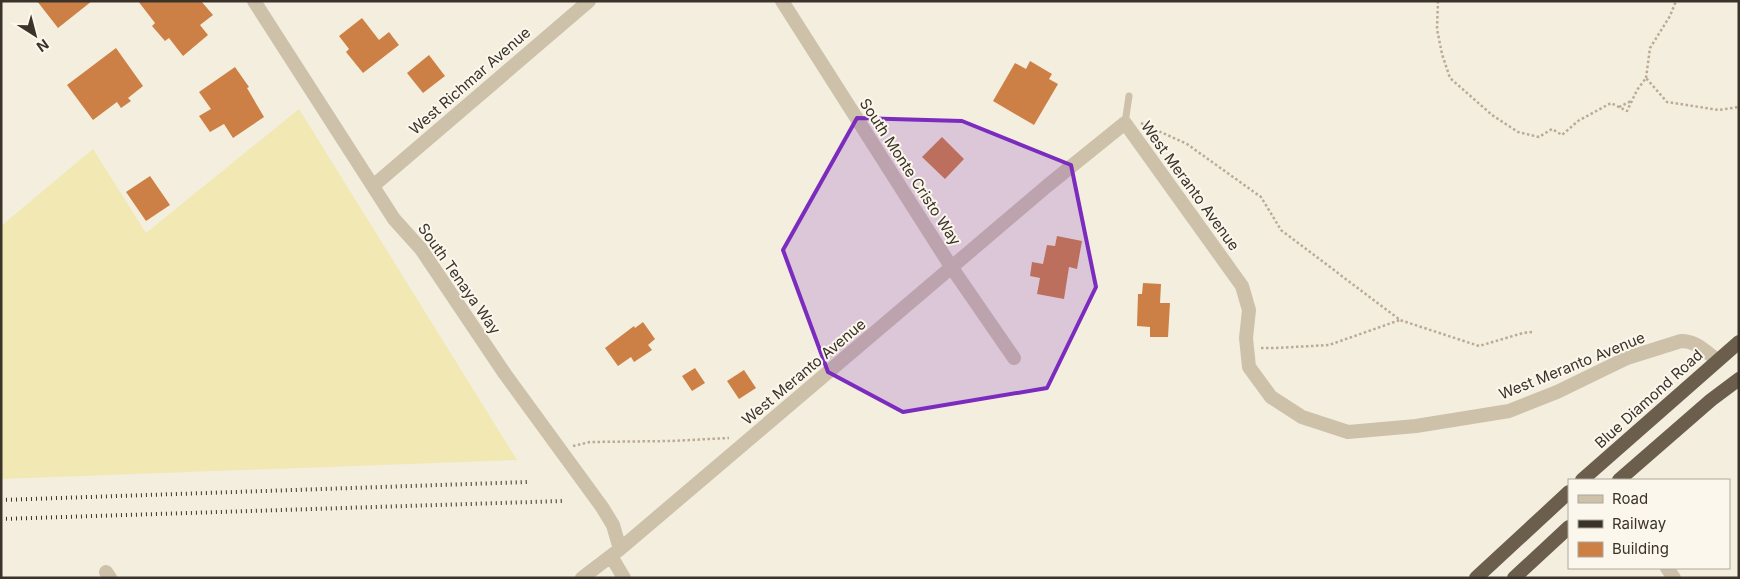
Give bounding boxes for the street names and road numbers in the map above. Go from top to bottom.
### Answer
street label: West Richmar Avenue [405,23,534,139]
street label: South Monte Cristo Way [856,95,965,249]
street label: West Meranto Avenue [1137,117,1244,254]
street label: South Tenaya Way [414,219,505,338]
street label: West Meranto Avenue [738,314,869,429]
street label: West Meranto Avenue [1496,328,1648,404]
street label: Blue Diamond Road [1591,345,1707,452]

